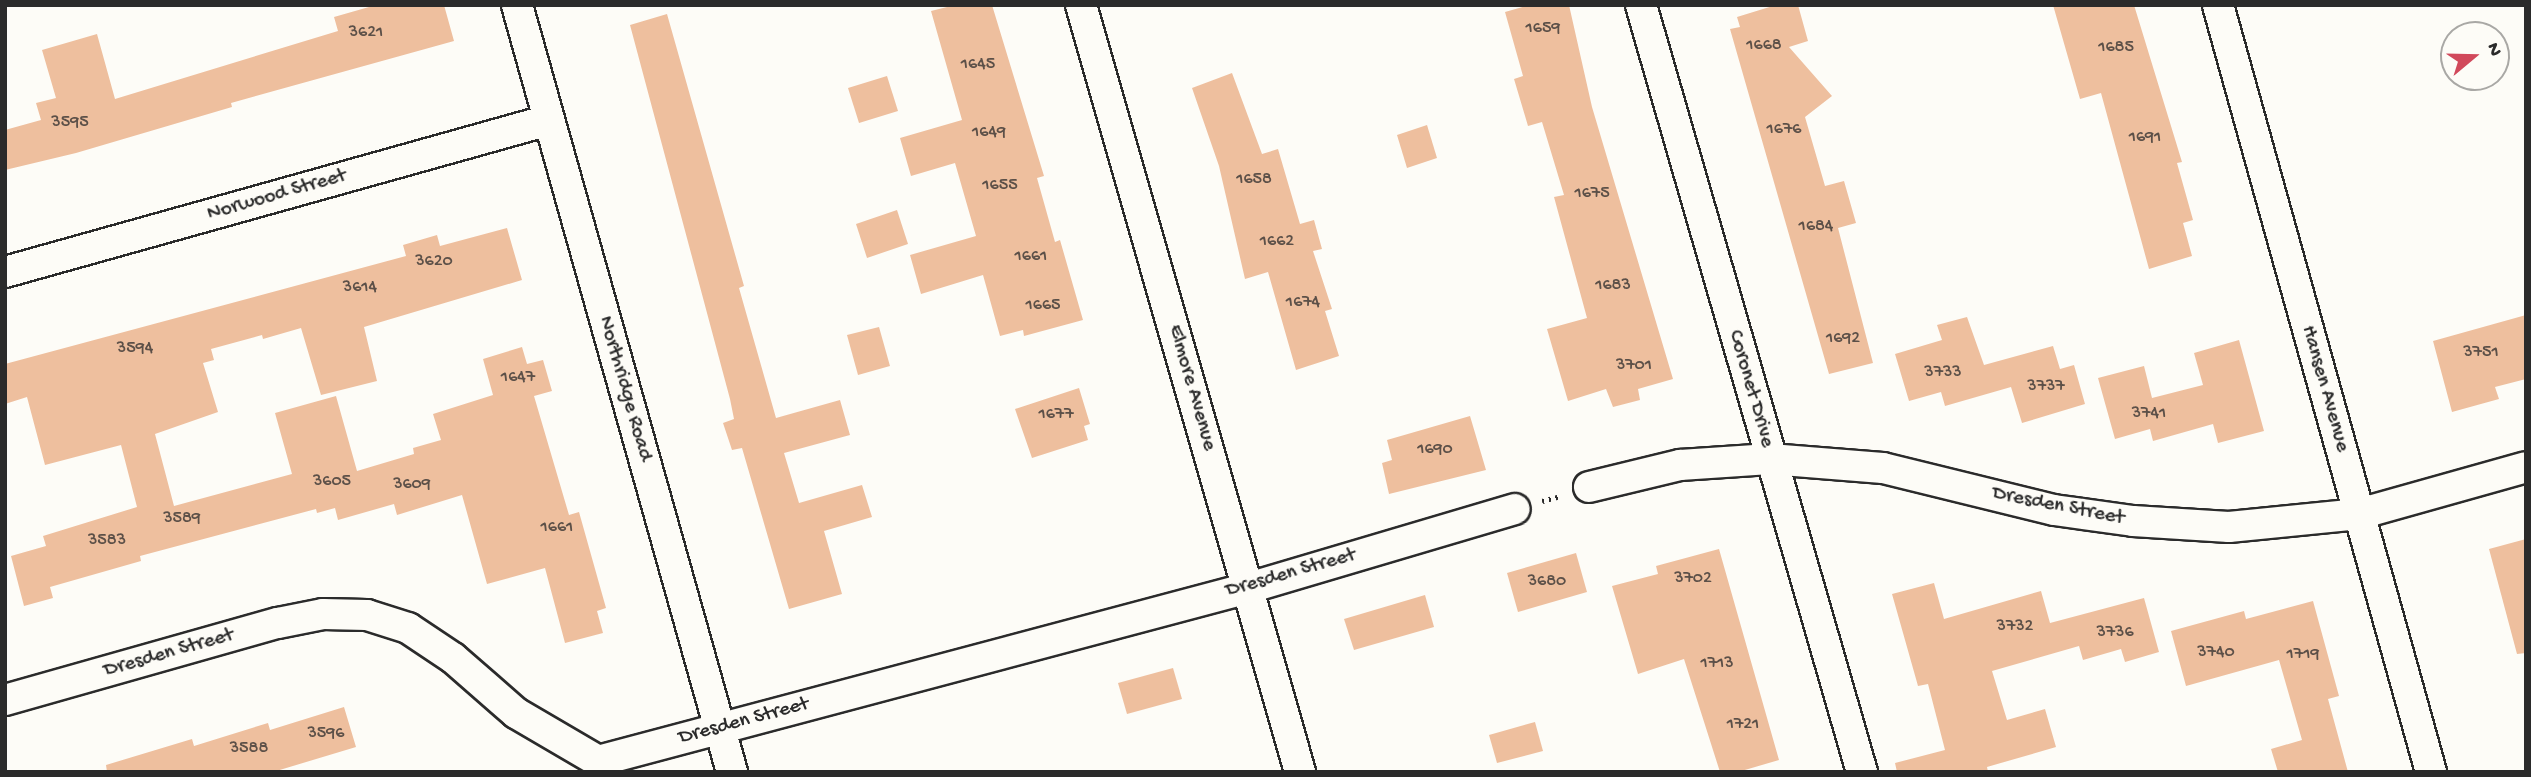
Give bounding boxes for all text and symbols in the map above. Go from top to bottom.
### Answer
house number: 1659 [1526,18,1560,40]
north arrow [2440,21,2510,91]
house number: 3621 [349,22,383,44]
house number: 1668 [1746,35,1782,57]
house number: 1685 [2098,37,2134,59]
text: N [2481,40,2506,59]
house number: 1645 [961,54,995,76]
house number: 3595 [51,112,89,134]
house number: 1676 [1767,119,1801,141]
house number: 1649 [972,122,1006,144]
house number: 1691 [2129,127,2161,149]
street label: Norwood Street [205,164,349,228]
house number: 1658 [1236,169,1272,191]
house number: 1655 [982,175,1018,197]
house number: 1675 [1574,183,1610,205]
house number: 1684 [1799,216,1833,238]
house number: 1662 [1260,231,1294,253]
house number: 1661 [1015,246,1047,268]
house number: 3620 [415,251,453,273]
house number: 1683 [1595,275,1631,297]
house number: 3614 [343,277,377,299]
house number: 1674 [1286,292,1320,314]
house number: 1665 [1026,295,1060,317]
street label: Northridge Road [591,314,657,464]
street label: Elmore Avenue [1161,322,1221,454]
street label: Hansen Avenue [2294,323,2354,455]
street label: Coronet Drive [1721,327,1779,451]
house number: 1692 [1826,328,1860,350]
house number: 3594 [117,338,153,360]
house number: 3751 [2463,342,2499,364]
house number: 3701 [1616,355,1652,377]
house number: 3733 [1924,362,1962,384]
house number: 1647 [501,367,535,389]
house number: 3737 [2027,376,2065,398]
house number: 3741 [2132,403,2166,425]
house number: 1677 [1038,404,1074,426]
house number: 1690 [1417,439,1453,461]
house number: 3605 [313,471,351,493]
house number: 3609 [393,474,431,496]
street label: Dresden Street [1990,482,2126,532]
house number: 3589 [163,508,201,530]
house number: 1661 [541,517,573,539]
house number: 3583 [88,530,126,552]
street label: Dresden Street [1223,543,1359,605]
house number: 3702 [1674,568,1712,590]
house number: 3680 [1528,571,1566,593]
house number: 3732 [1997,616,2033,638]
house number: 3736 [2096,622,2134,644]
street label: Dresden Street [101,623,237,685]
house number: 3740 [2197,642,2235,664]
house number: 1719 [2287,644,2319,666]
house number: 1713 [1700,653,1734,675]
street label: Dresden Street [676,693,812,751]
house number: 1721 [1727,714,1759,736]
house number: 3596 [308,723,344,745]
house number: 3588 [230,738,268,760]

